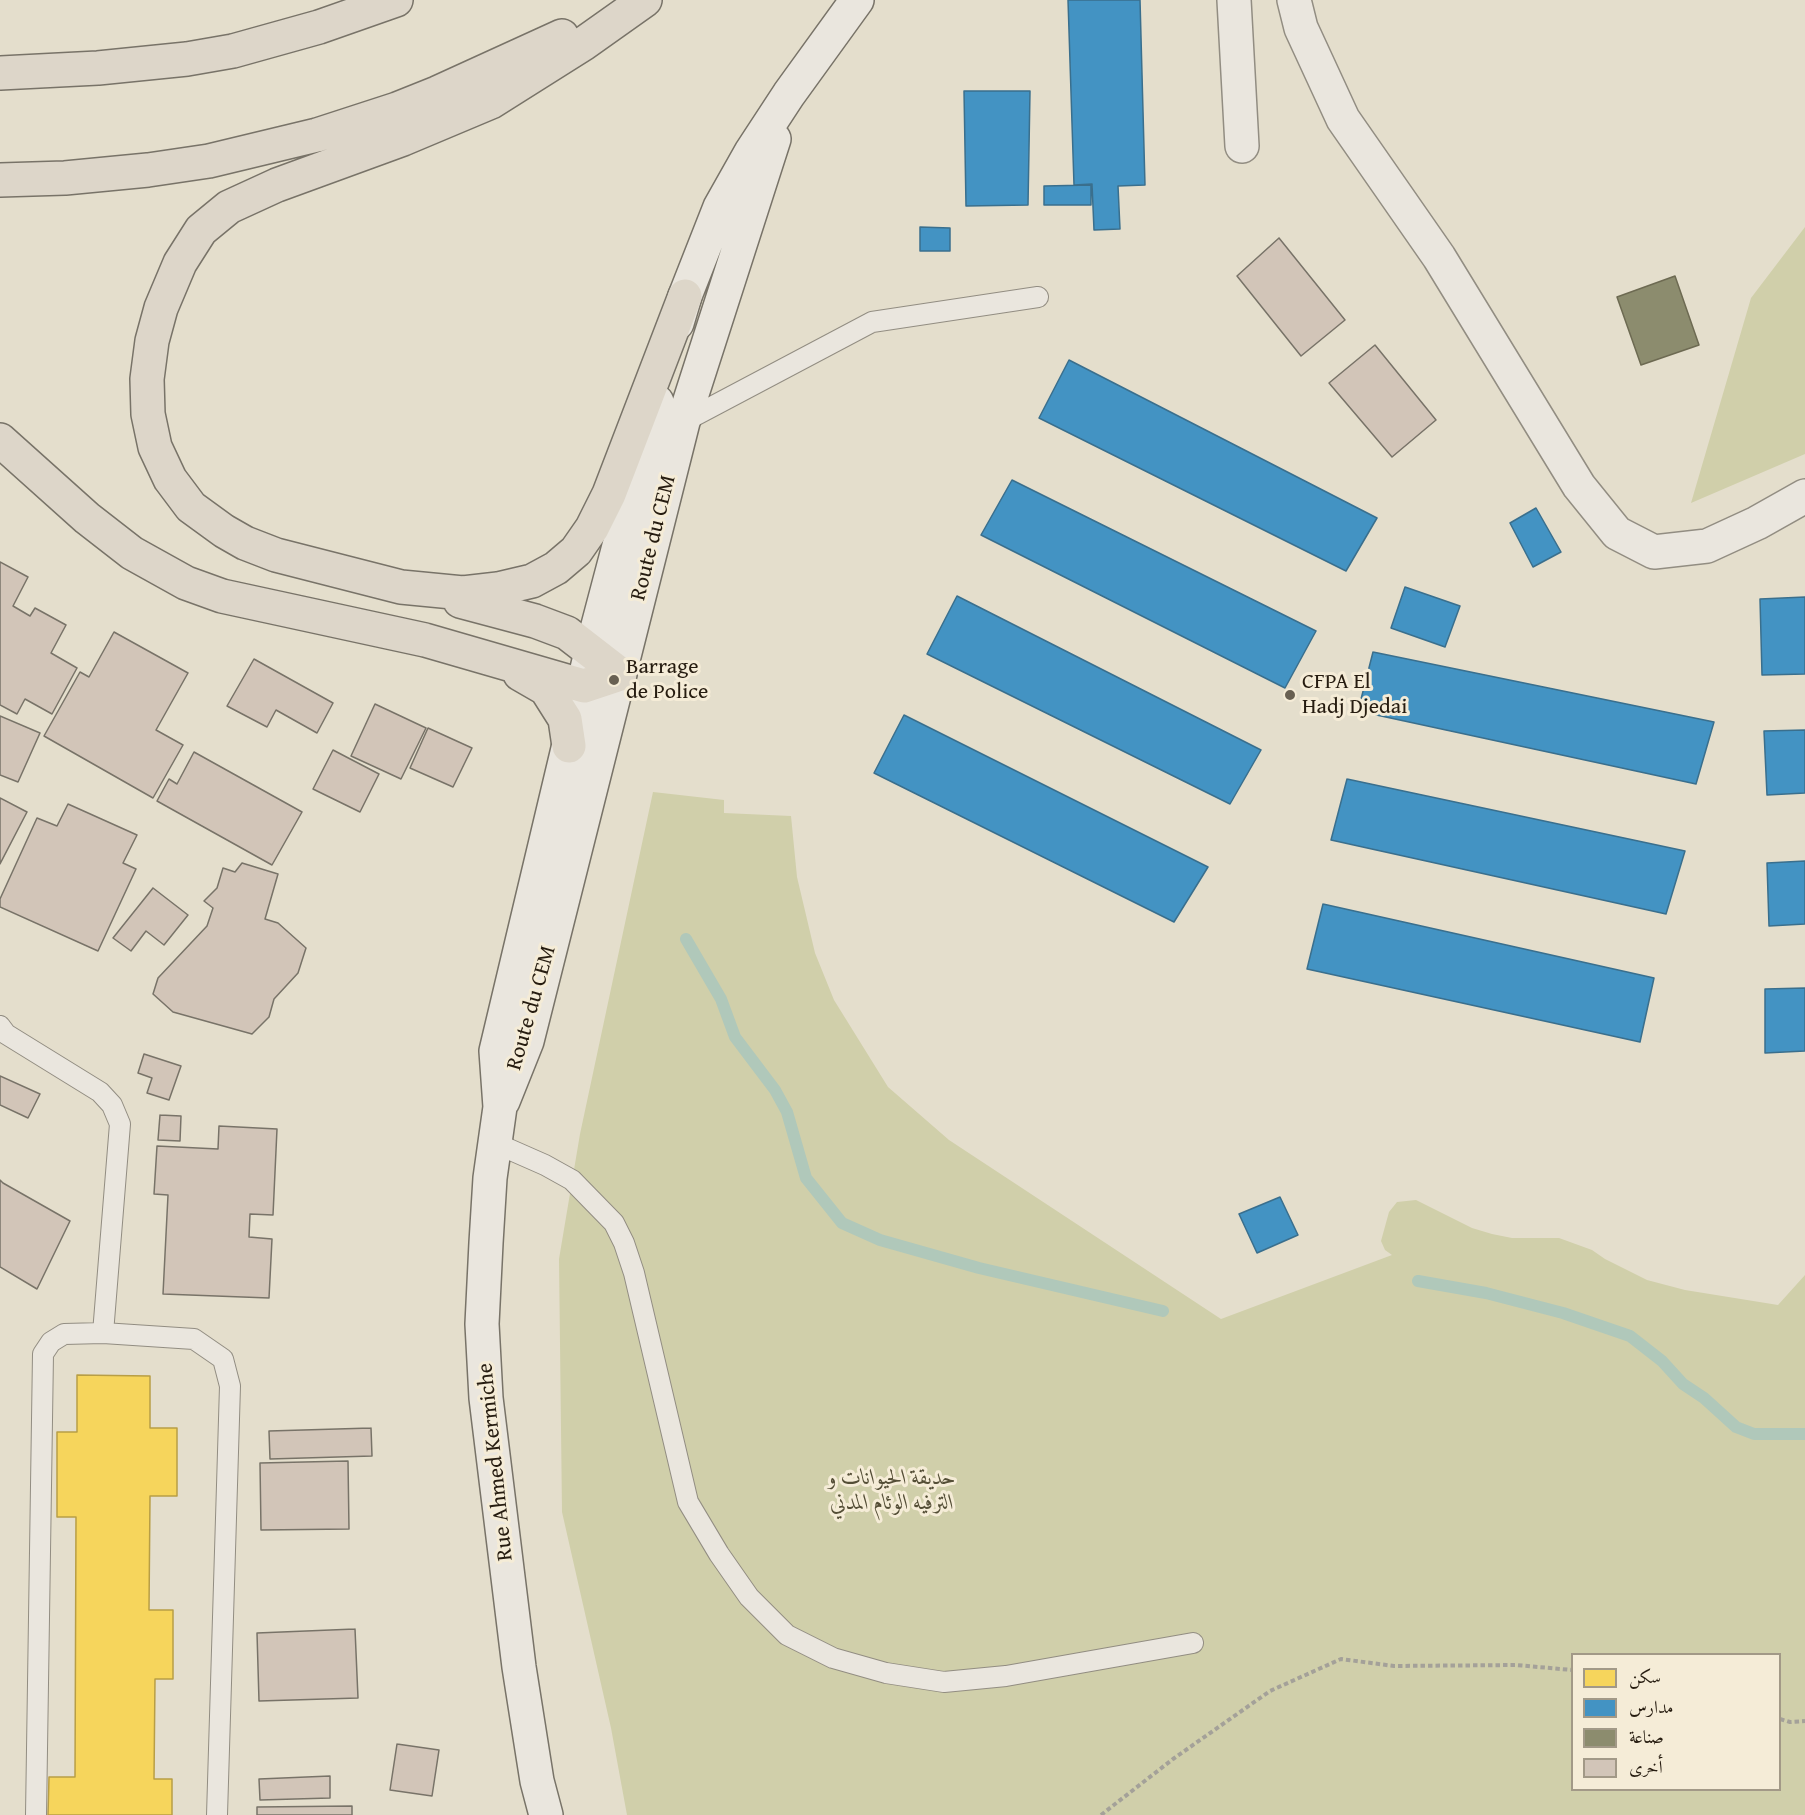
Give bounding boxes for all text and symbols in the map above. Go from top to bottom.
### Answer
street label: Route du CEM [626,473,682,603]
place label: Barrage de Police [626,654,708,706]
place label: CFPA El Hadj Djedai [1302,669,1407,720]
marker: Barrage de Police [607,673,621,687]
marker: CFPA El Hadj Djedai [1283,688,1297,702]
street label: Route du CEM [502,943,562,1073]
street label: Rue Ahmed Kermiche [472,1362,520,1562]
park label: حديقة الحيوانات و الترفيه الوئام المدني [828,1465,956,1516]
legend [1571,1653,1781,1791]
text: سكن [1629,1663,1661,1690]
text: مدارس [1629,1693,1673,1720]
text: صناعة [1629,1723,1664,1750]
text: أخرى [1629,1753,1663,1780]

